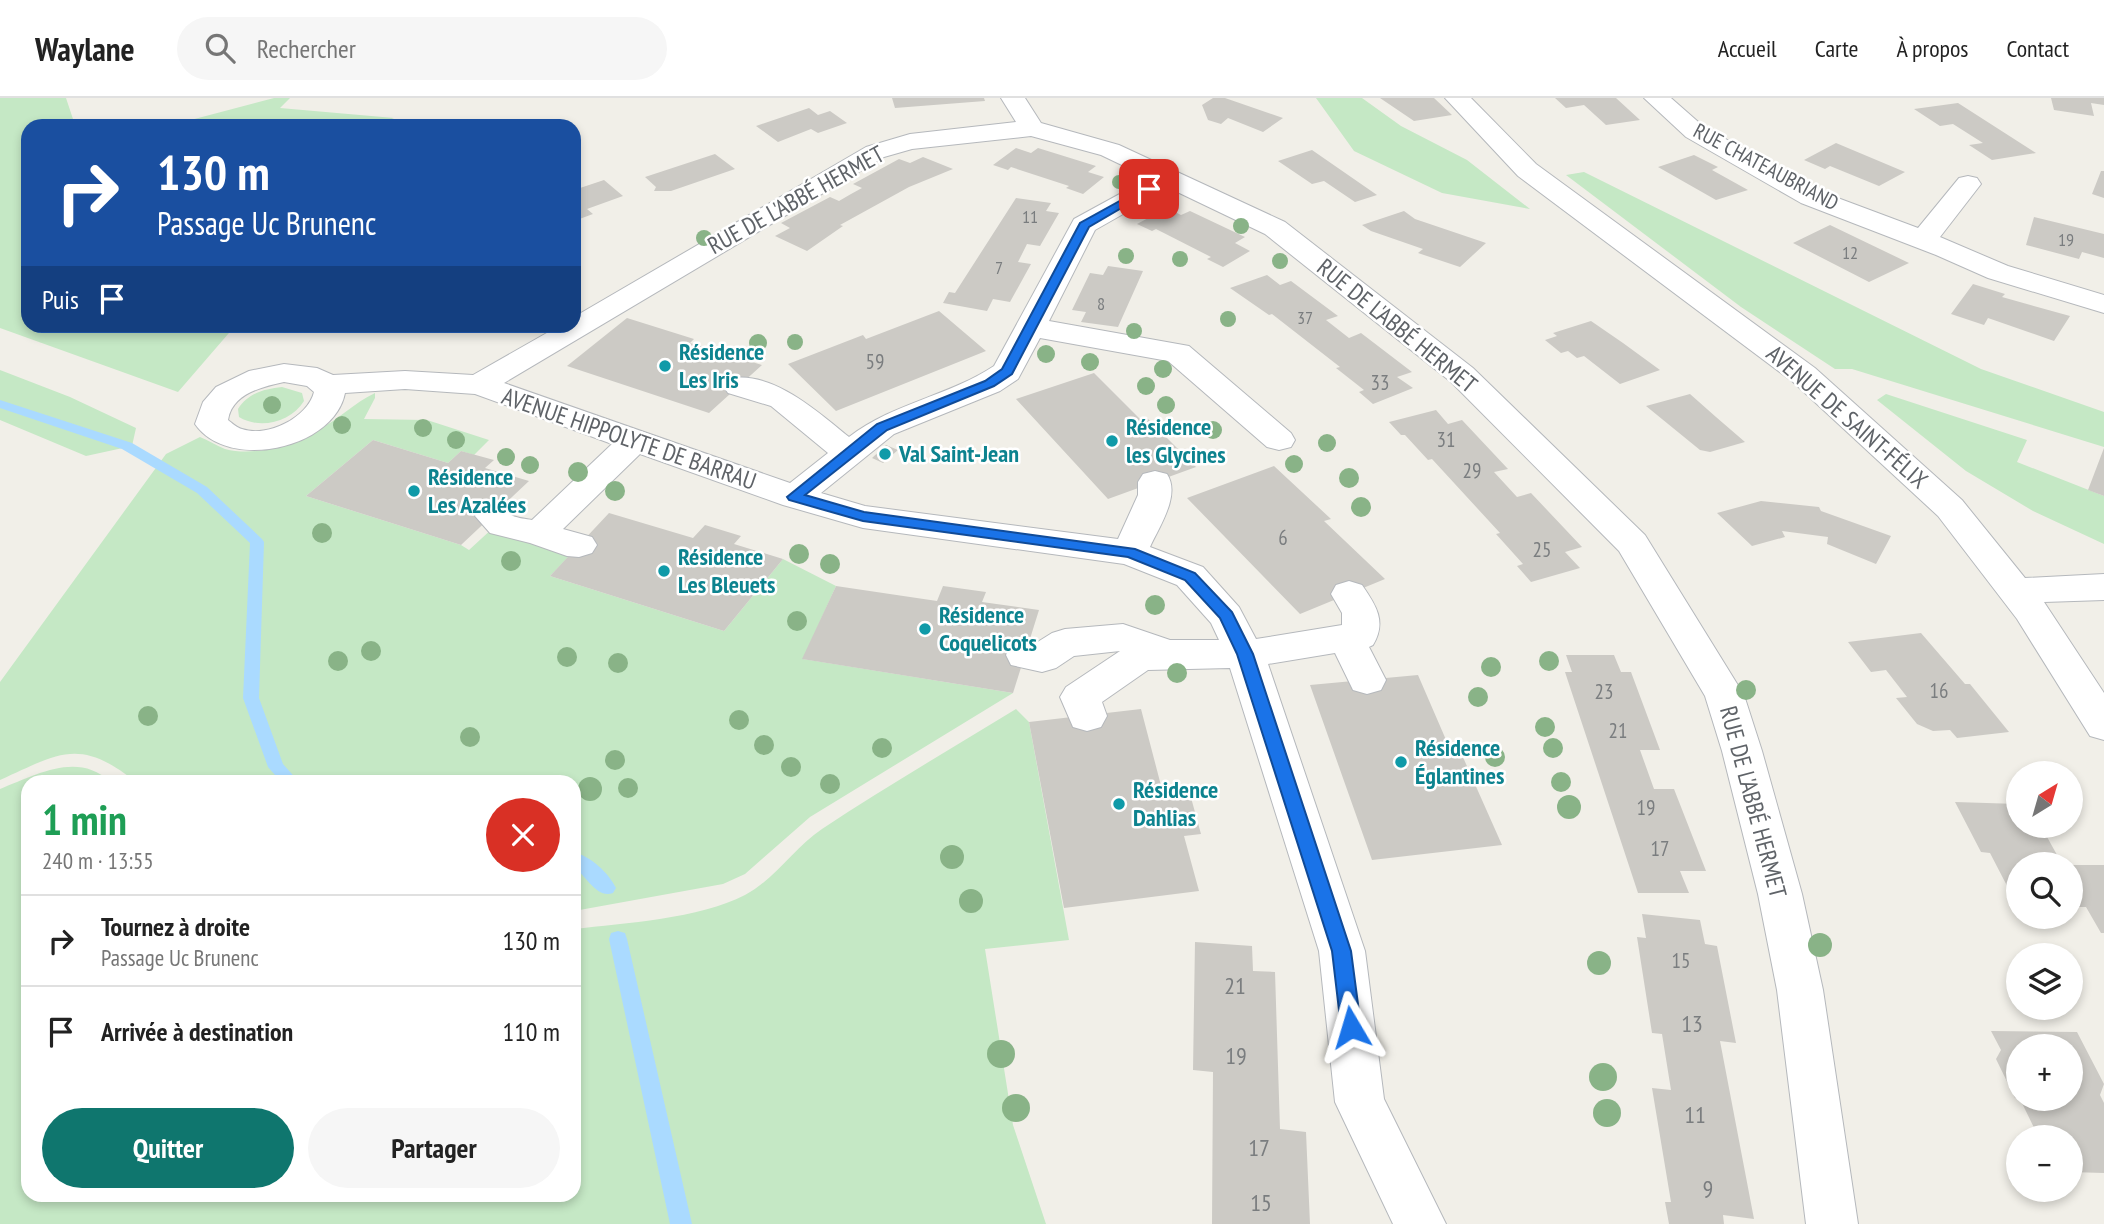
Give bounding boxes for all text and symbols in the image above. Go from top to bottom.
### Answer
search box [177,17,667,80]
text: Waylane [35,27,135,70]
icon: search [201,29,239,67]
text: Rechercher [257,32,356,65]
text: Accueil [1718,33,1777,64]
text: Carte [1815,33,1858,64]
text: À propos [1896,33,1968,64]
text: Contact [2006,33,2069,64]
street label: RUE CHATEAUBRIAND [1689,117,1843,216]
street label: RUE DE L'ABBÉ HERMET [702,138,890,261]
text: 130 m [157,140,270,204]
icon: right [42,147,133,238]
pin [1119,159,1179,219]
icon: arrive [1130,170,1168,208]
text: Passage Uc Brunenc [157,202,376,244]
house number: 11 [1022,205,1038,228]
house number: 19 [2058,228,2074,251]
house number: 12 [1842,241,1858,264]
street label: RUE DE L'ABBÉ HERMET [1311,252,1484,400]
house number: 7 [995,256,1003,279]
icon: arrive [93,280,131,318]
text: Puis [42,283,79,316]
house number: 8 [1097,292,1105,315]
house number: 37 [1297,306,1313,329]
place label: Résidence Les Iris [679,336,764,395]
street label: AVENUE DE SAINT-FÉLIX [1760,338,1934,495]
house number: 59 [866,348,884,375]
marker: Résidence Les Iris [657,358,673,374]
house number: 33 [1371,369,1389,396]
street label: AVENUE HIPPOLYTE DE BARRAU [498,380,760,497]
place label: Résidence les Glycines [1126,411,1226,470]
house number: 31 [1437,426,1455,453]
marker: Résidence les Glycines [1104,433,1120,449]
place label: Val Saint-Jean [898,438,1019,469]
marker: Val Saint-Jean [877,446,893,462]
house number: 29 [1463,457,1481,484]
place label: Résidence Les Azalées [428,461,526,520]
marker: Résidence Les Azalées [406,483,422,499]
house number: 6 [1278,524,1288,551]
house number: 25 [1533,536,1551,563]
place label: Résidence Les Bleuets [678,541,775,600]
marker: Résidence Les Bleuets [656,563,672,579]
place label: Résidence Coquelicots [939,599,1037,658]
marker: Résidence Coquelicots [917,621,933,637]
house number: 16 [1930,677,1948,704]
house number: 23 [1595,678,1613,705]
street label: RUE DE L'ABBÉ HERMET [1713,703,1794,901]
house number: 21 [1609,717,1627,744]
place label: Résidence Églantines [1415,732,1504,791]
marker: Résidence Églantines [1393,754,1409,770]
north arrow [2006,761,2082,838]
map controls [2006,761,2083,1202]
place label: Résidence Dahlias [1133,774,1218,833]
text: 1 min [42,792,127,847]
house number: 19 [1637,794,1655,821]
marker: Résidence Dahlias [1111,796,1127,812]
button: close [486,798,560,872]
house number: 17 [1651,835,1669,862]
text: 240 m · 13:55 [42,846,154,875]
button: search [2006,852,2083,929]
text: Tournez à droite [101,910,250,943]
icon: right [42,922,80,960]
text: 130 m [502,924,560,957]
text: Passage Uc Brunenc [101,943,259,972]
button: layers [2006,943,2083,1020]
house number: 15 [1672,947,1690,974]
house number: 21 [1224,970,1246,1001]
position arrow [1314,990,1388,1064]
house number: 13 [1681,1008,1703,1039]
icon: arrive [42,1013,80,1051]
text: Arrivée à destination [101,1015,293,1048]
text: 110 m [502,1015,560,1048]
button: + [2006,1034,2083,1111]
house number: 19 [1225,1040,1247,1071]
house number: 11 [1684,1099,1706,1130]
button: Quitter [42,1108,294,1188]
button: Partager [308,1108,560,1188]
button: − [2006,1125,2083,1202]
house number: 17 [1248,1132,1270,1163]
house number: 9 [1703,1173,1713,1204]
house number: 15 [1250,1187,1272,1218]

